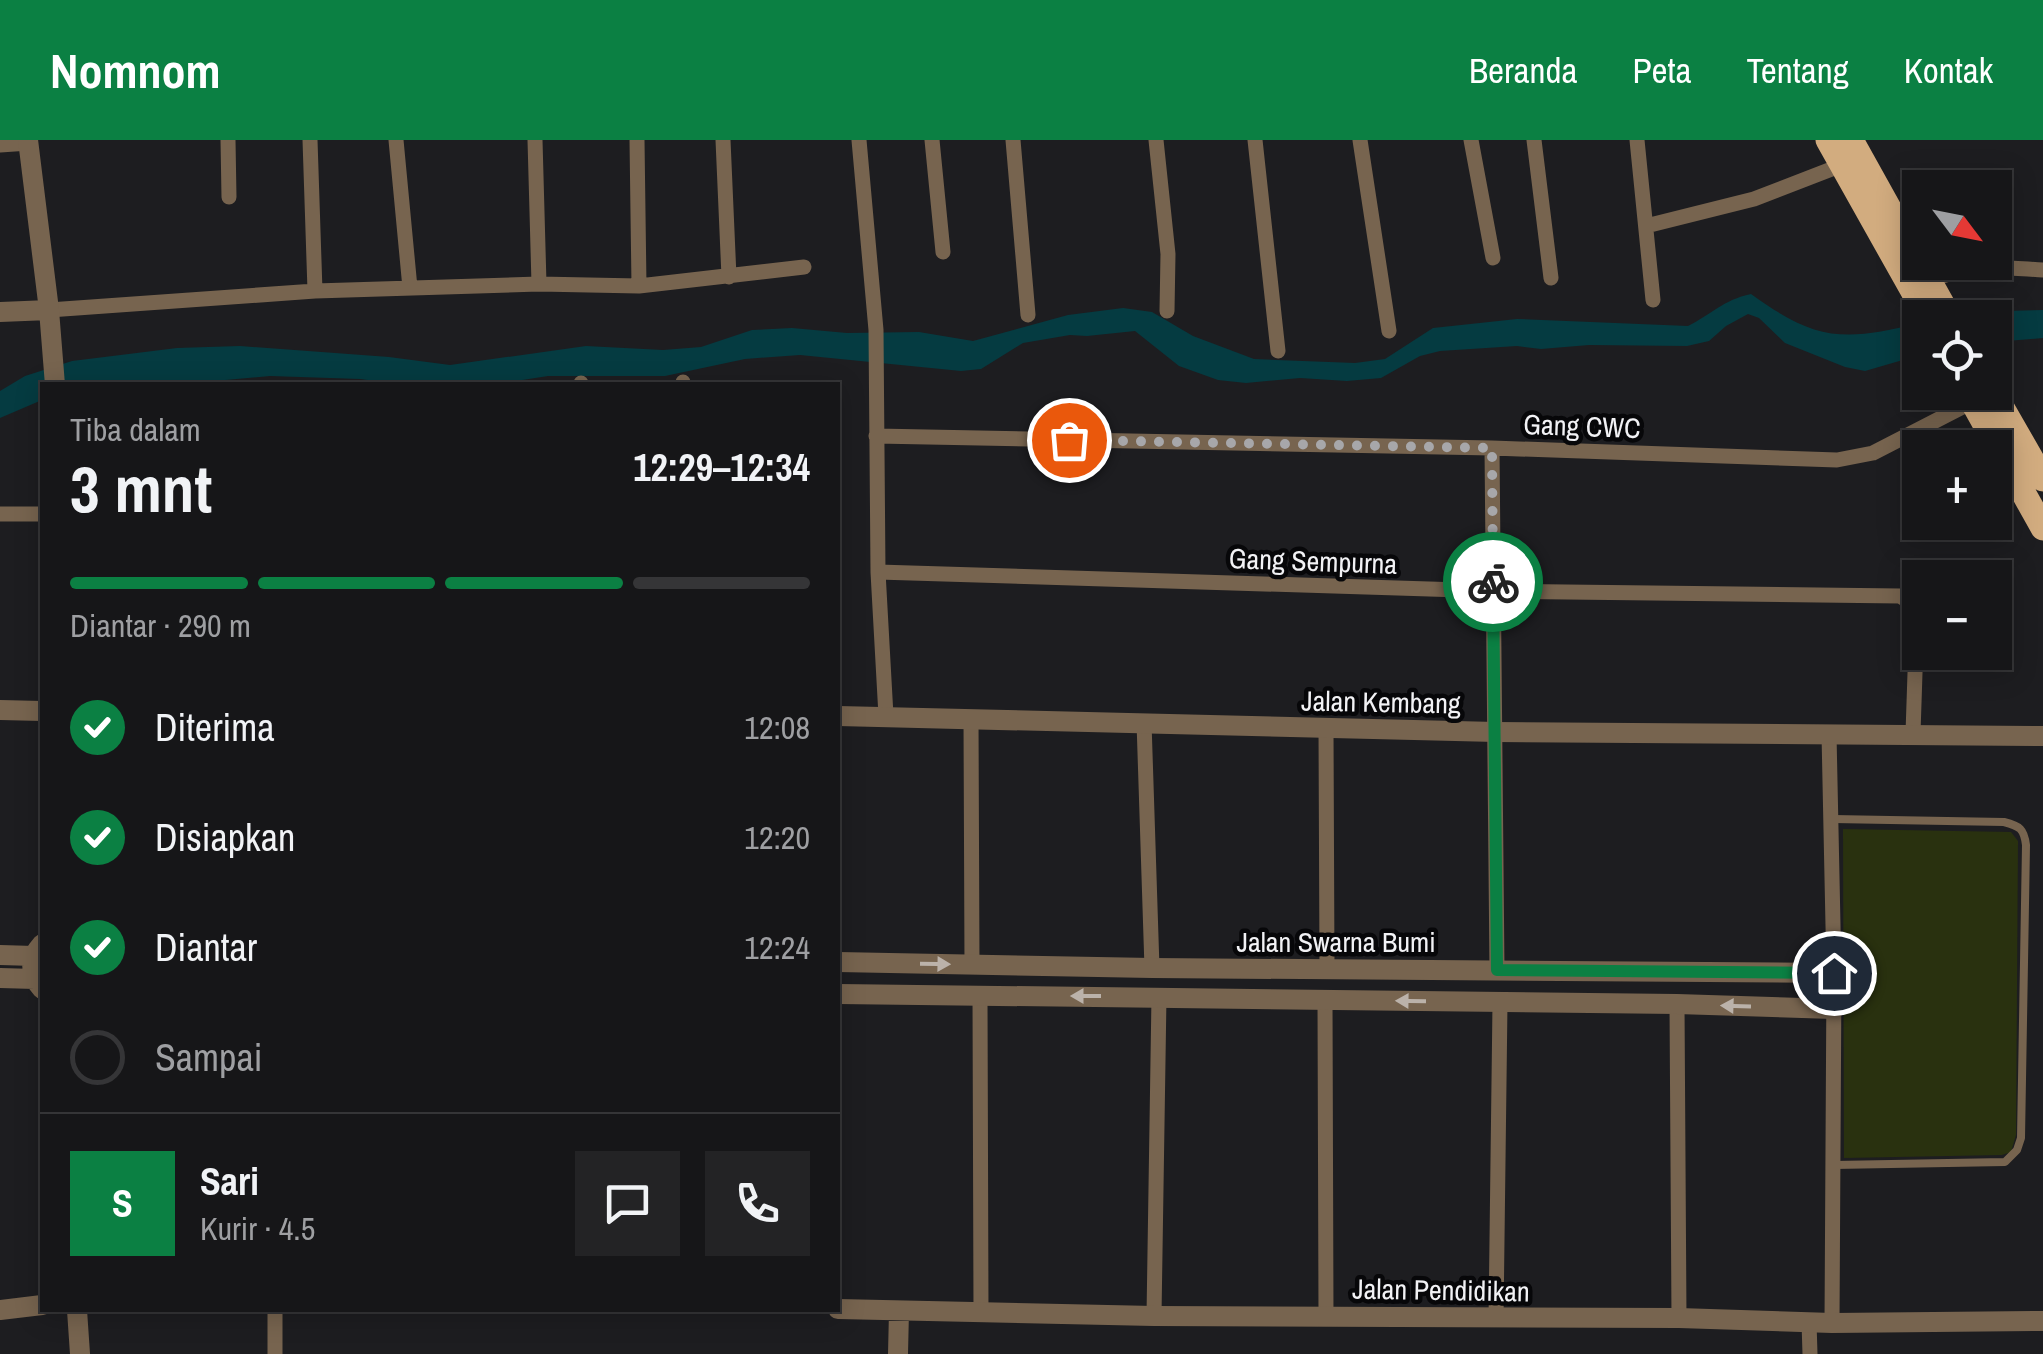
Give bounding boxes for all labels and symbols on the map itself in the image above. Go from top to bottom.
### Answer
north arrow [1902,170,2012,280]
pin [1027,398,1112,483]
street label: Gang CWC [1523,405,1641,447]
courier [1443,532,1543,632]
street label: Gang Sempurna [1228,539,1398,583]
street label: Jalan Kembang [1301,682,1461,722]
street label: Jalan Swarna Bumi [1236,923,1436,961]
pin [1792,931,1877,1016]
one-way arrow [919,957,951,973]
one-way arrow [1070,988,1102,1004]
one-way arrow [1395,992,1427,1008]
one-way arrow [1720,997,1752,1013]
street label: Jalan Pendidikan [1352,1269,1530,1311]

